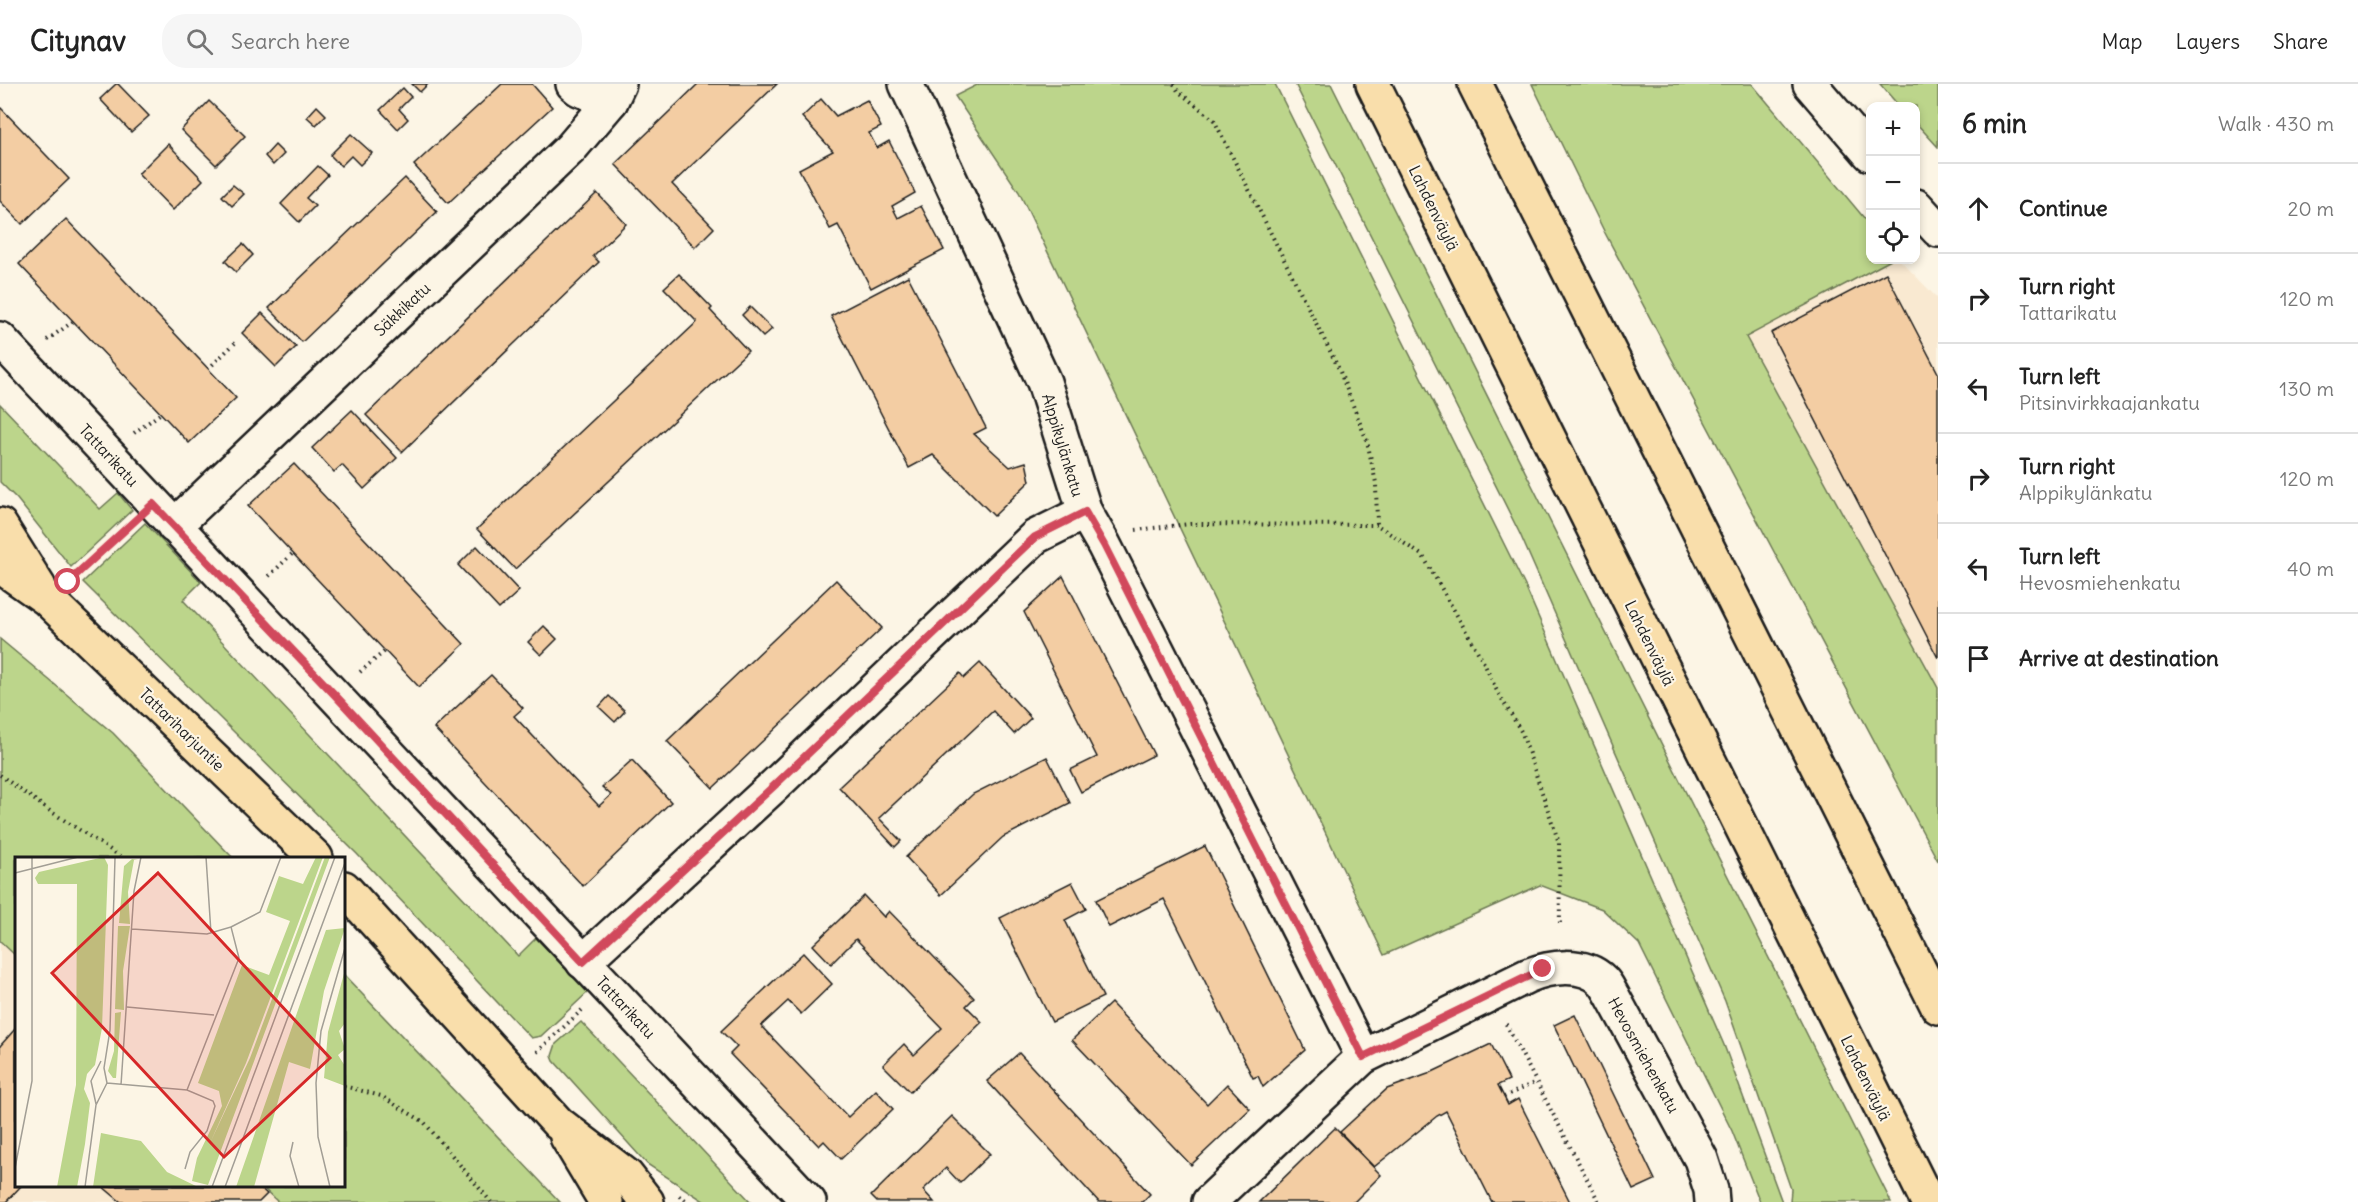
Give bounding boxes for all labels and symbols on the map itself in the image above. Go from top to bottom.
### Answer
street label: Lahdenväylä [1405,162,1463,254]
street label: Säkkikatu [370,278,434,340]
street label: Alppikylänkatu [1038,391,1088,499]
street label: Tattarikatu [75,420,143,490]
route start [54,568,80,594]
street label: Lahdenväylä [1621,597,1679,689]
street label: Tattariharjuntie [135,683,229,775]
inset map [15,857,345,1187]
route end [1529,955,1555,981]
street label: Tattarikatu [592,972,660,1042]
street label: Hevosmiehenkatu [1604,994,1684,1116]
street label: Lahdenväylä [1837,1032,1895,1124]

